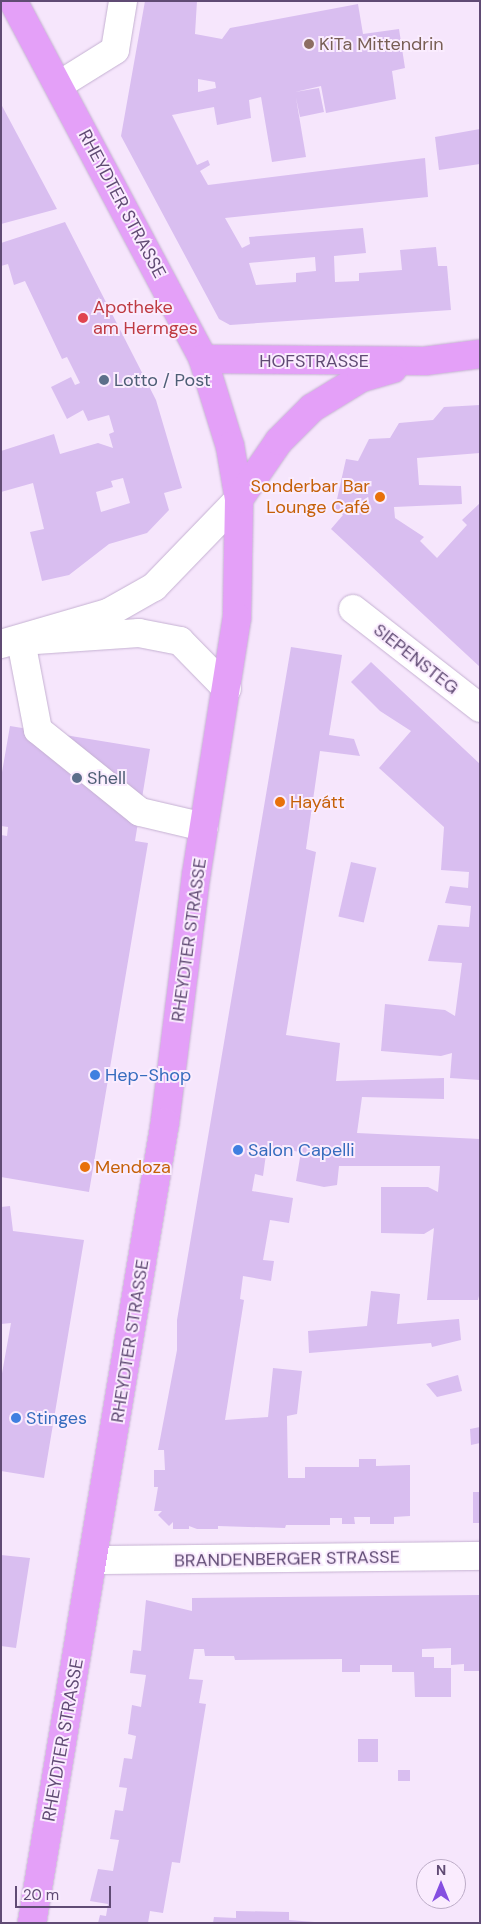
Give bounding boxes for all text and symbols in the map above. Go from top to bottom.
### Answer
place label: KiTa Mittendrin [319,33,444,55]
marker: KiTa Mittendrin [303,38,315,50]
street label: RHEYDTER STRASSE [74,126,170,282]
place label: Apotheke am Hermges [93,297,198,340]
marker: Apotheke am Hermges [77,312,89,324]
street label: HOFSTRASSE [259,350,369,372]
place label: Lotto / Post [114,369,211,391]
marker: Lotto / Post [98,374,110,386]
place label: Sonderbar Bar Lounge Café [251,476,370,518]
marker: Sonderbar Bar Lounge Café [374,491,386,503]
street label: SIEPENSTEG [369,619,463,699]
place label: Shell [87,767,126,789]
marker: Shell [71,772,83,784]
place label: Hayátt [290,791,345,813]
marker: Hayátt [274,796,286,808]
street label: RHEYDTER STRASSE [167,857,211,1023]
place label: Hep-Shop [105,1064,191,1086]
marker: Hep-Shop [89,1069,101,1081]
place label: Salon Capelli [248,1139,355,1161]
marker: Salon Capelli [232,1144,244,1156]
place label: Mendoza [95,1156,171,1178]
marker: Mendoza [79,1161,91,1173]
street label: RHEYDTER STRASSE [106,1258,154,1424]
place label: Stinges [26,1407,87,1429]
marker: Stinges [10,1412,22,1424]
street label: BRANDENBERGER STRASSE [174,1546,400,1572]
street label: RHEYDTER STRASSE [38,1657,88,1823]
north arrow [416,1859,466,1909]
text: N [436,1861,446,1879]
scale bar [18,1876,114,1908]
text: 20 m [23,1885,59,1905]

